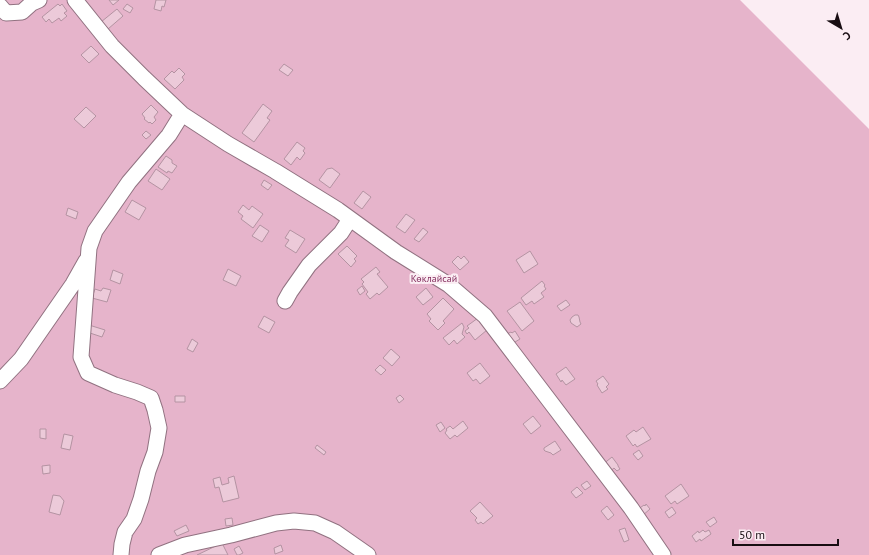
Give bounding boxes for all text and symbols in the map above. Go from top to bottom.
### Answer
north arrow [821,8,861,48]
text: С [840,28,854,43]
park label: Көклайсай [411,272,457,285]
scale bar [733,521,838,547]
text: 50 m [739,527,765,542]

